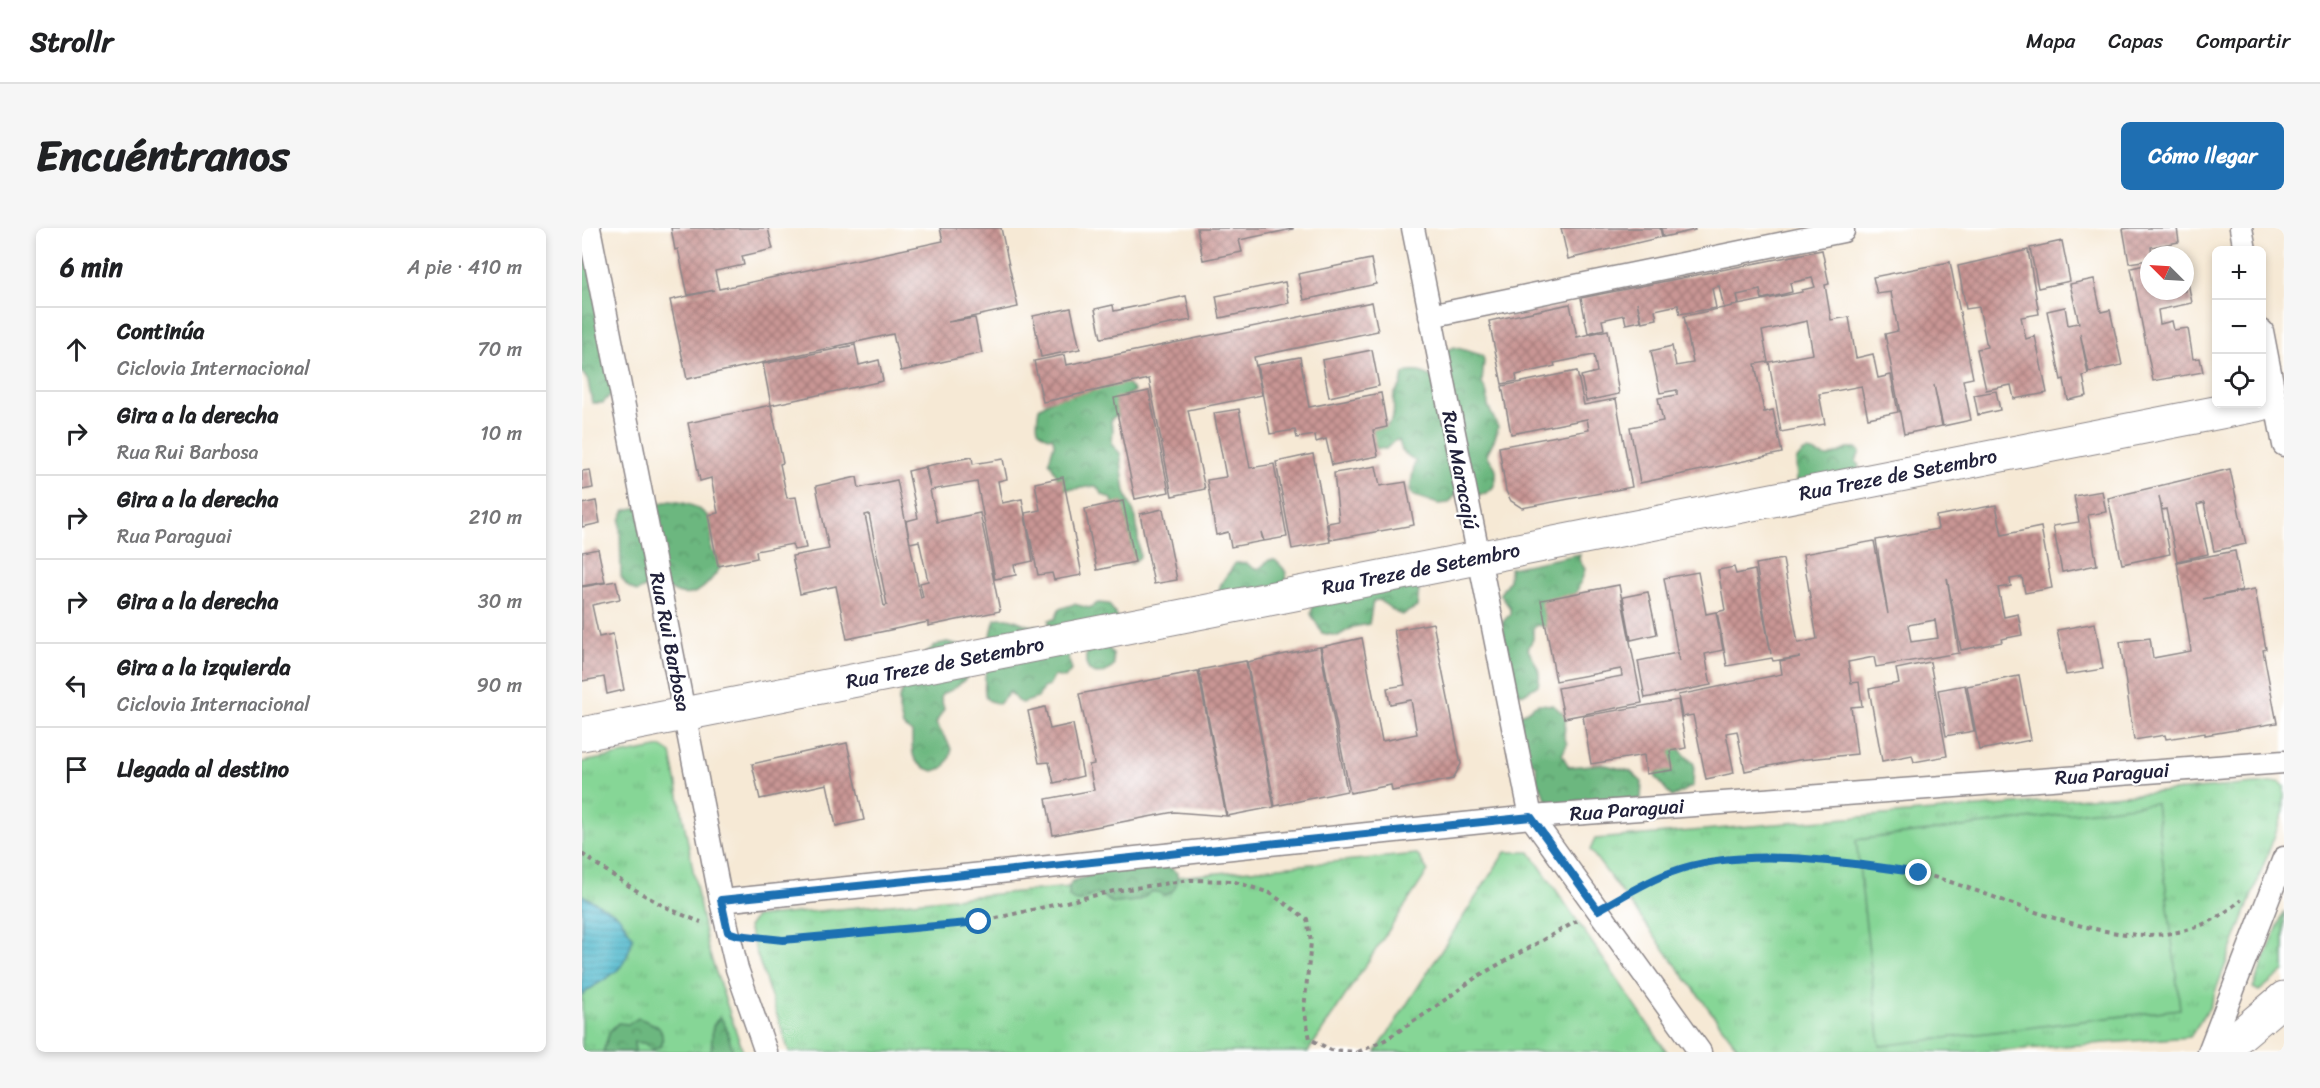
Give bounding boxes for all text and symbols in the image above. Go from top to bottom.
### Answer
text: Strollr [30,17,113,66]
text: Mapa [2026,22,2075,60]
text: Capas [2108,22,2163,60]
text: Compartir [2196,22,2290,60]
text: Encuéntranos [36,119,289,193]
button: Cómo llegar [2121,122,2284,190]
text: 6 min [60,244,123,290]
north arrow [2140,246,2194,300]
map controls [2212,246,2266,408]
button: + [2212,246,2266,300]
text: A pie · 410 m [407,250,522,285]
button: − [2212,300,2266,354]
text: Continúa [117,312,204,351]
text: 70 m [477,332,522,367]
icon: ahead [60,333,93,366]
text: Ciclovia Internacional [117,351,310,386]
button: locate [2212,354,2266,408]
text: Gira a la derecha [117,396,278,435]
street label: Rua Maracajú [1431,408,1489,533]
text: 10 m [480,416,522,451]
icon: right [60,417,93,450]
text: Rua Rui Barbosa [117,435,259,470]
street label: Rua Treze de Setembro [1796,439,2000,511]
text: Gira a la derecha [117,480,278,519]
text: 210 m [469,500,522,535]
icon: right [60,501,93,534]
text: Rua Paraguai [117,519,232,554]
street label: Rua Treze de Setembro [1319,533,1523,605]
street label: Rua Rui Barbosa [639,569,701,715]
text: Gira a la derecha [117,582,278,621]
text: 30 m [478,584,522,619]
icon: right [60,585,93,618]
street label: Rua Treze de Setembro [843,627,1047,699]
text: Gira a la izquierda [117,648,290,687]
text: 90 m [477,668,522,703]
icon: left [60,669,93,702]
text: Ciclovia Internacional [117,687,310,722]
text: Llegada al destino [117,750,289,789]
street label: Rua Paraguai [2054,752,2172,795]
icon: arrive [60,753,93,786]
street label: Rua Paraguai [1569,788,1687,831]
route end [1905,859,1931,885]
route start [965,908,991,934]

